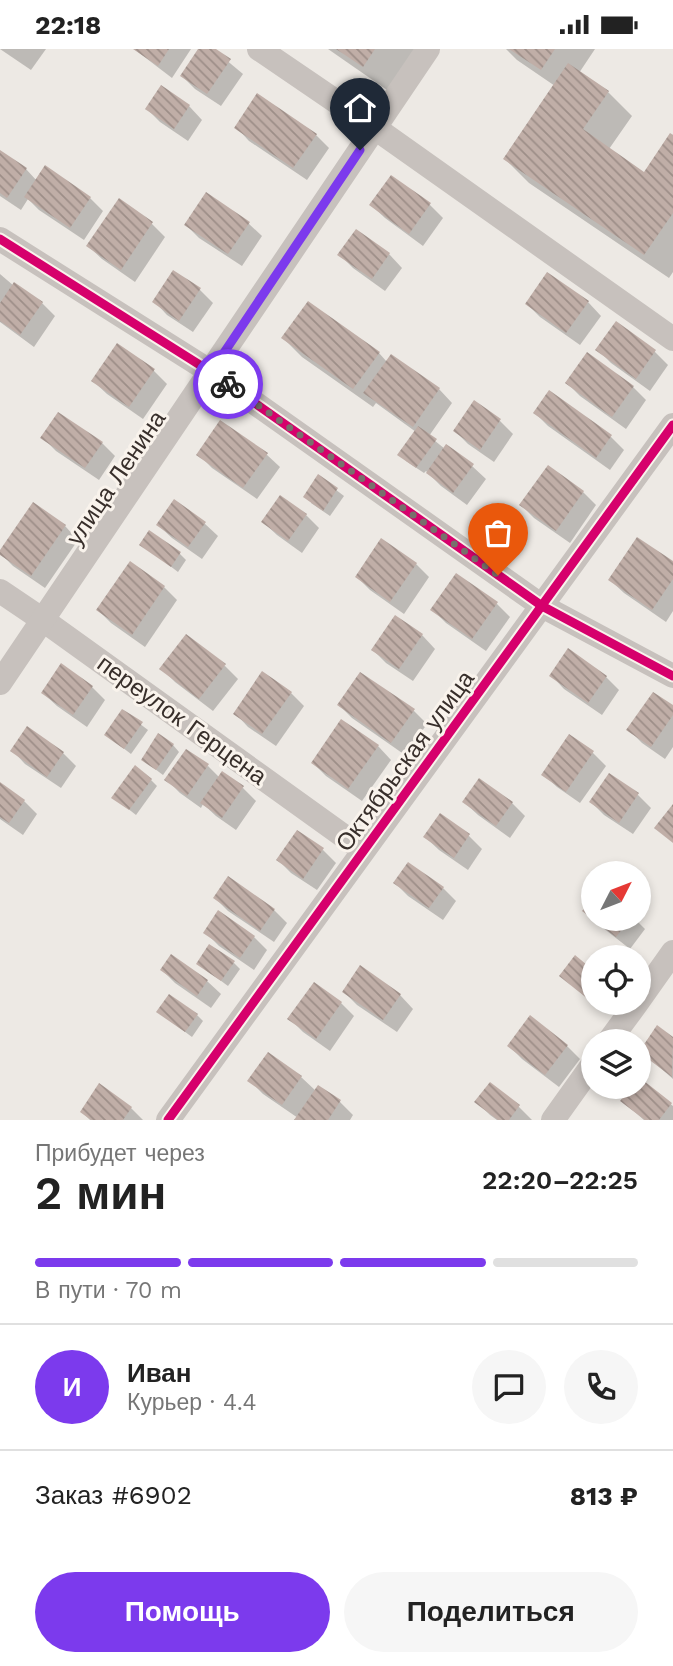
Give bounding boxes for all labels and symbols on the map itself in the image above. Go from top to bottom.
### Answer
pin [330,78,390,150]
courier [193,349,263,419]
street label: улица Ленина [61,405,172,551]
pin [468,503,528,575]
street label: переулок Герцена [92,649,272,791]
street label: Октябрьская улица [330,665,480,857]
north arrow [581,861,651,931]

